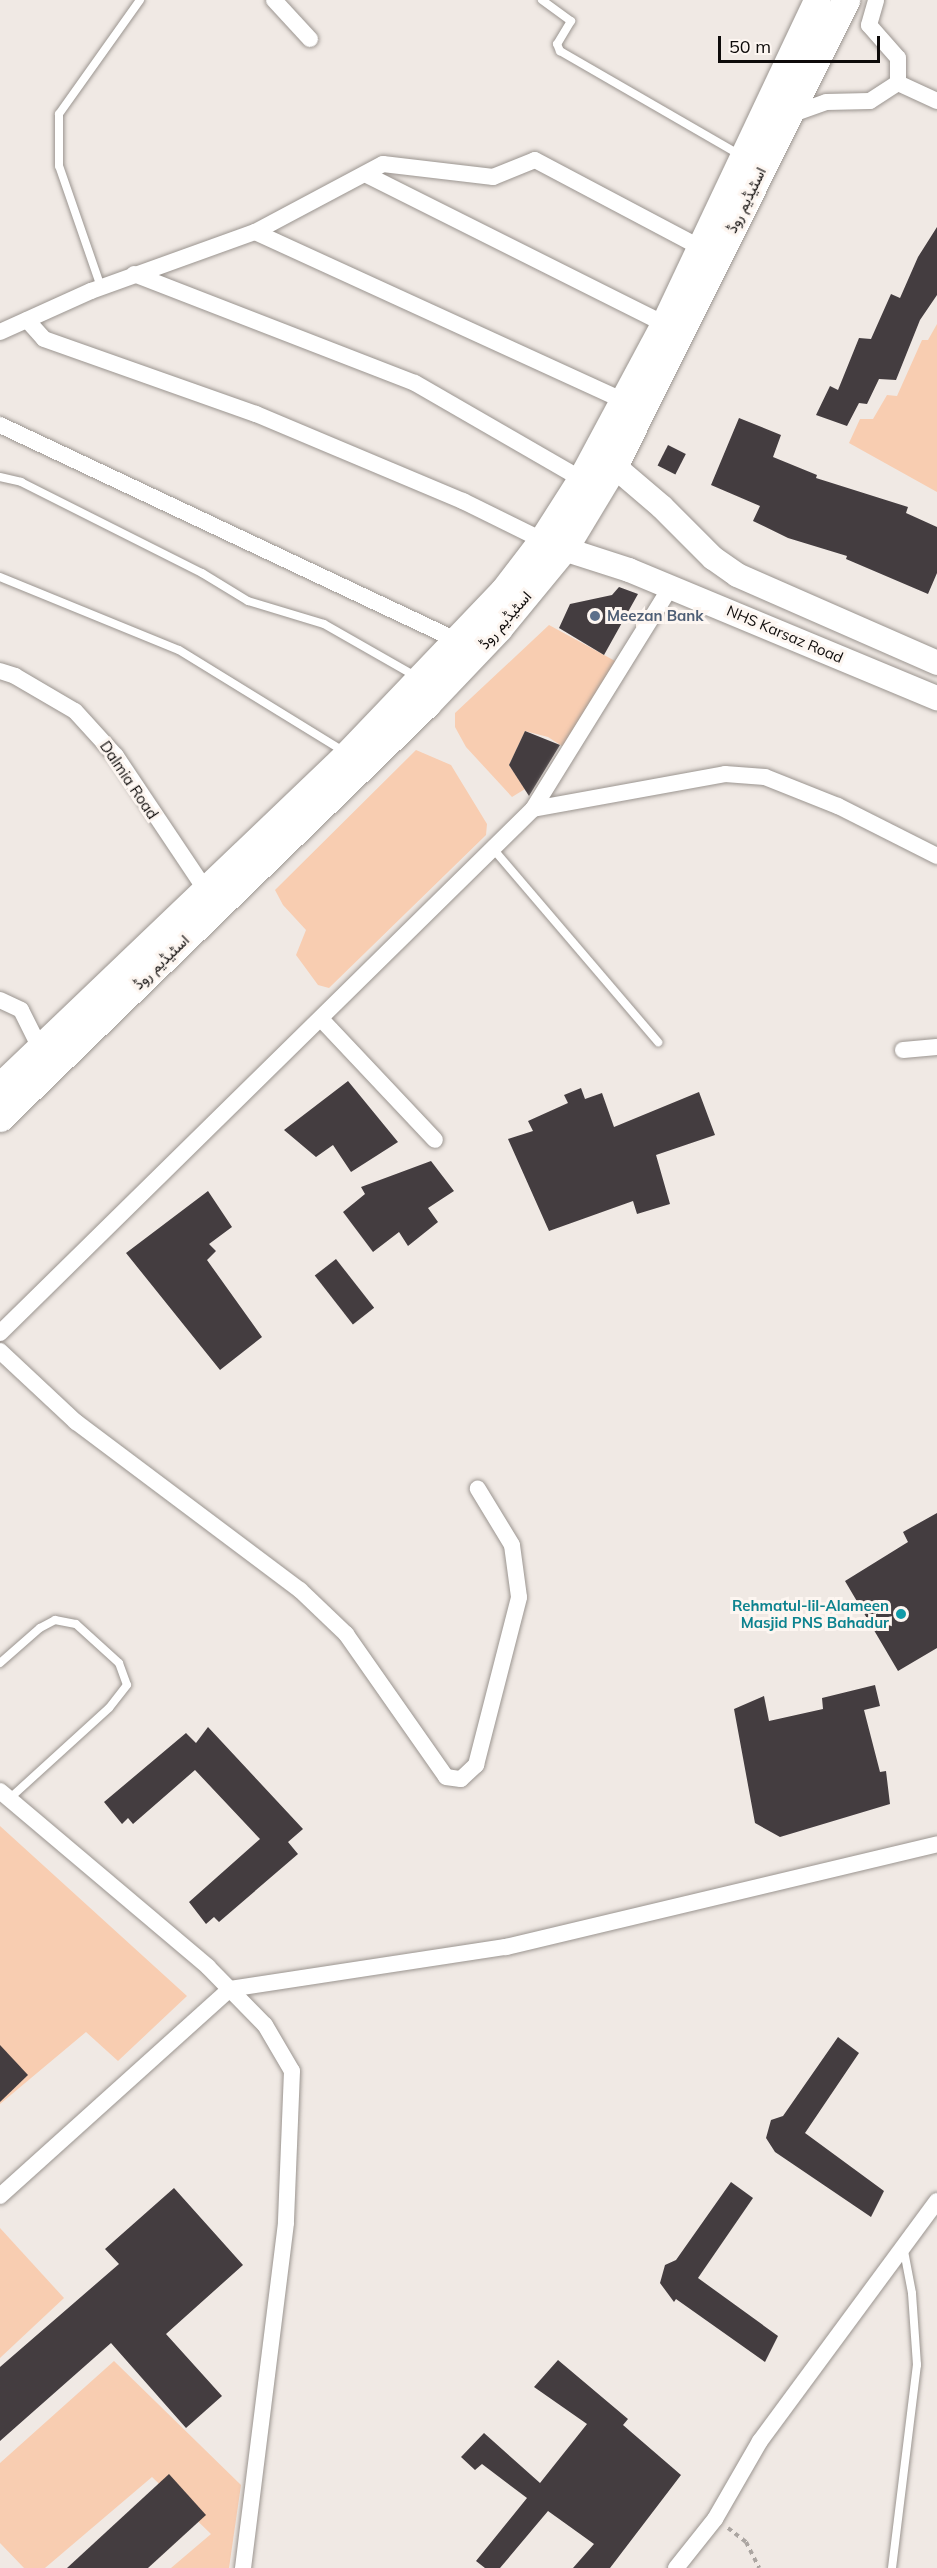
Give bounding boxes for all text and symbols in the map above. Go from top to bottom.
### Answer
scale bar [721,24,883,62]
text: 50 m [729,35,771,58]
street label: اسٹیڈیم روڈ [722,164,770,236]
street label: اسٹیڈیم روڈ [475,587,535,653]
street label: NHS Karsaz Road [724,601,846,667]
place label: Meezan Bank [607,607,704,625]
marker: Meezan Bank [588,609,602,623]
street label: Dalmia Road [96,738,162,822]
street label: اسٹیڈیم روڈ [129,931,193,993]
place label: Rehmatul-lil-Alameen Masjid PNS Bahadur [732,1596,889,1631]
marker: Rehmatul-lil-Alameen Masjid PNS Bahadur [894,1607,908,1621]

